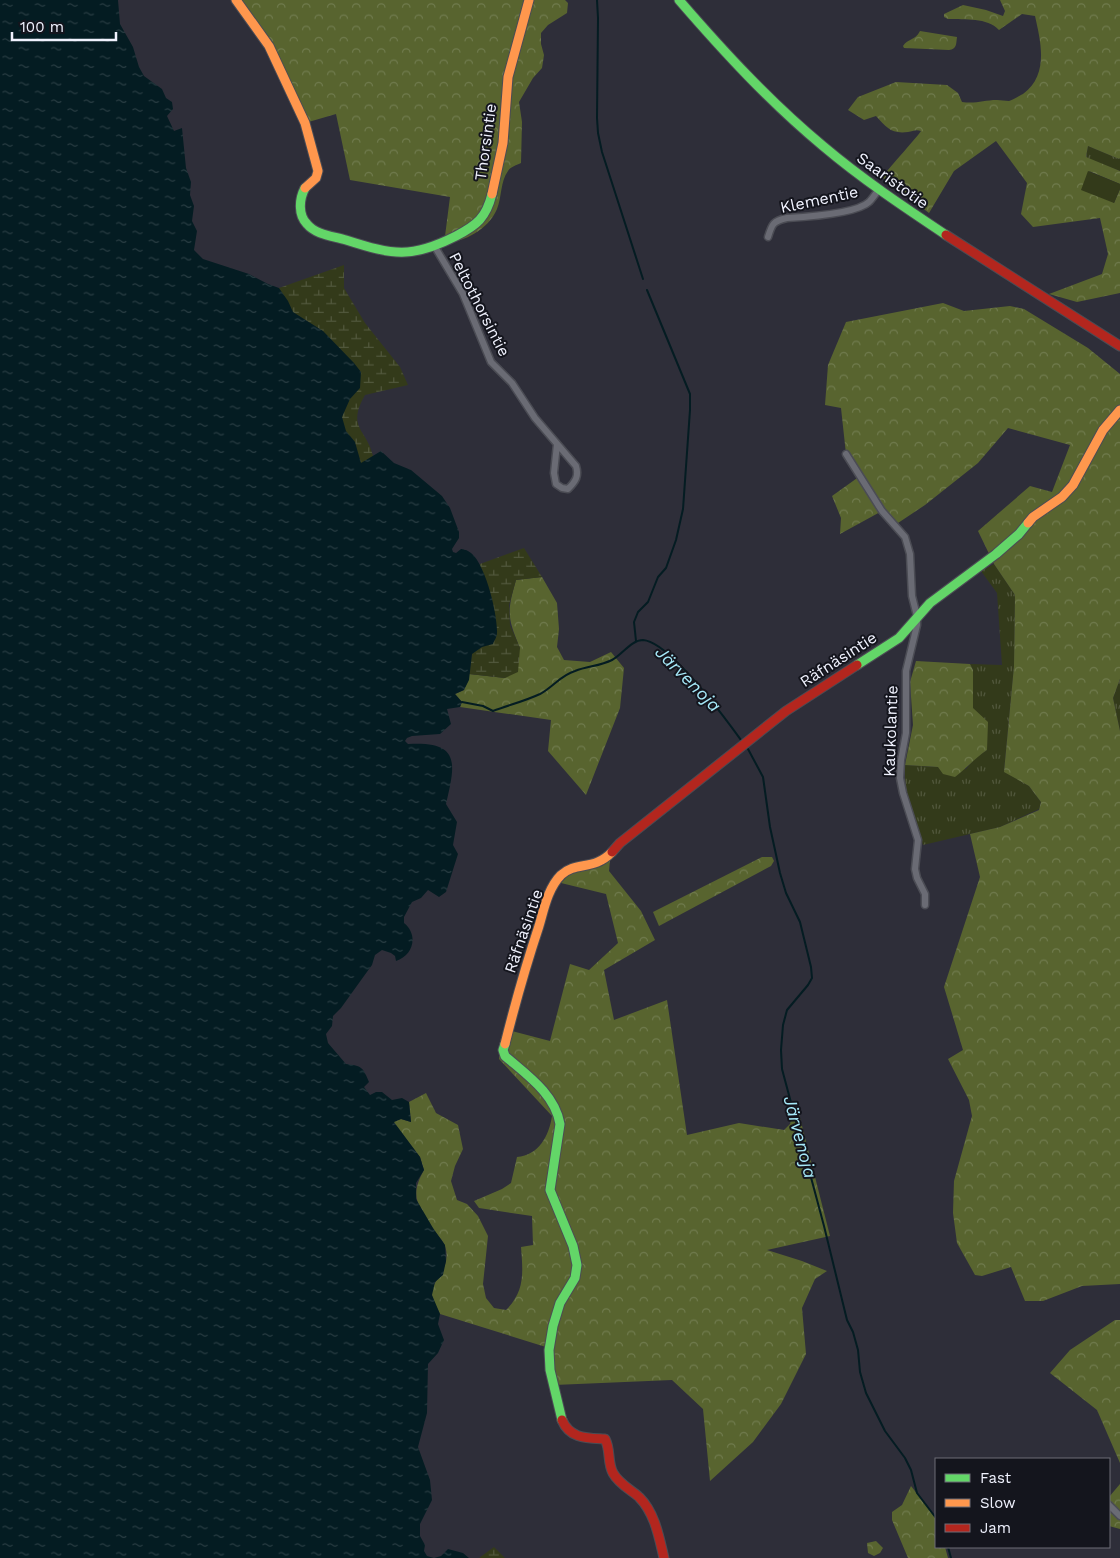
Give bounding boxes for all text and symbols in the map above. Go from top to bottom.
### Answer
scale bar [12,10,116,42]
text: 100 m [20,18,64,36]
street label: Thorsintie [471,102,500,182]
street label: Saaristotie [853,148,932,213]
street label: Klementie [778,182,860,217]
street label: Peltothorsintie [445,249,514,360]
street label: Räfnäsintie [796,628,880,691]
water label: Järvenoja [651,641,726,716]
street label: Kaukolantie [879,685,902,777]
street label: Räfnäsintie [500,887,547,976]
water label: Järvenoja [779,1093,822,1180]
legend [935,1458,1110,1548]
text: Fast [980,1469,1012,1487]
text: Slow [980,1494,1016,1512]
text: Jam [980,1519,1011,1537]

